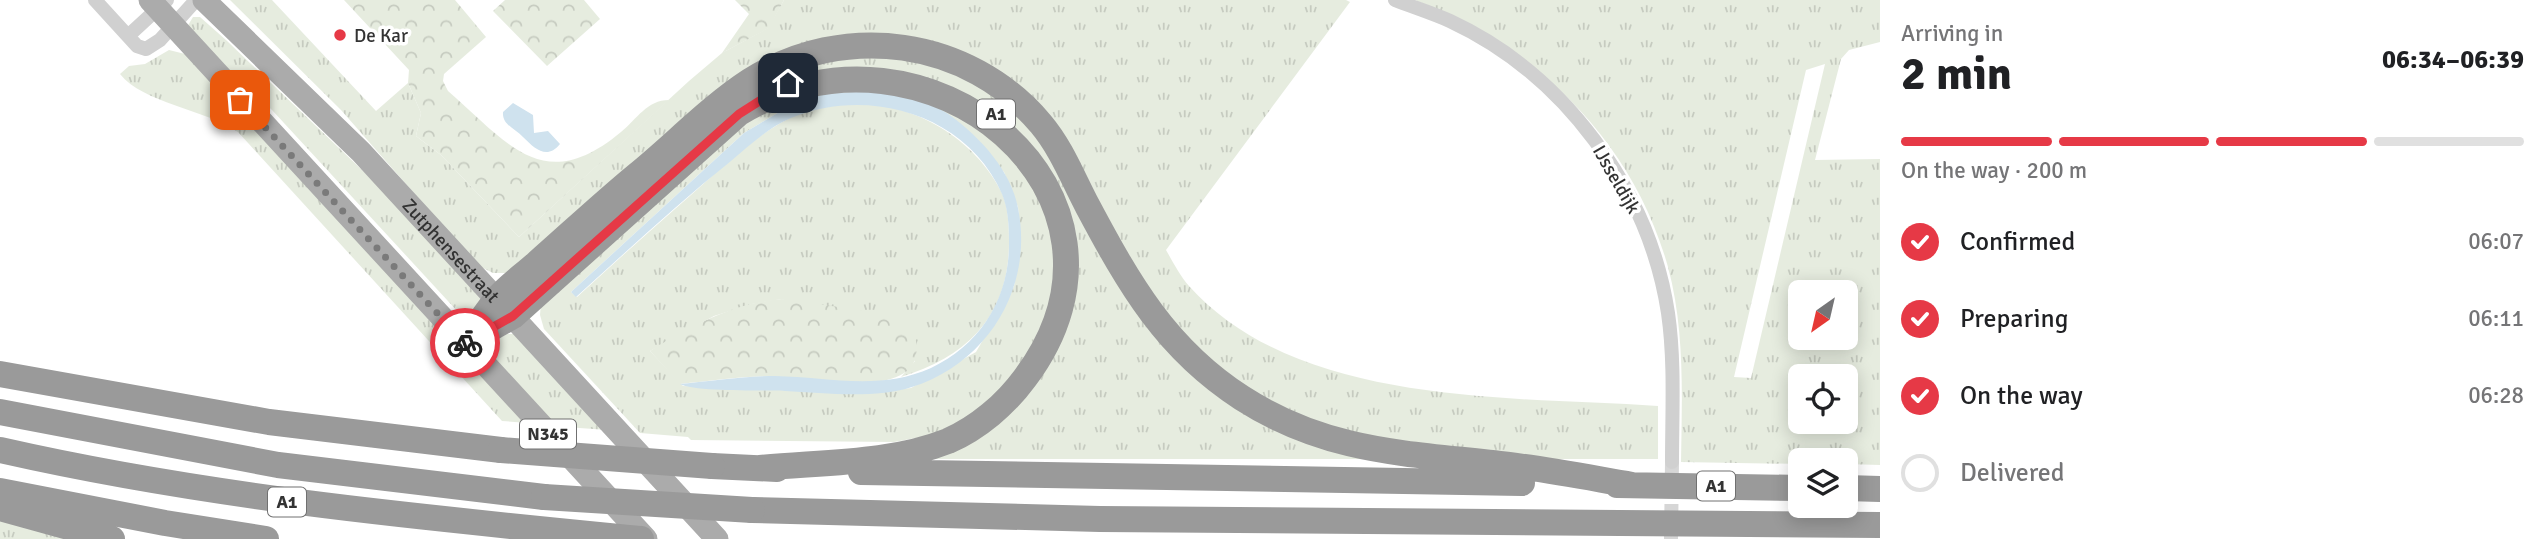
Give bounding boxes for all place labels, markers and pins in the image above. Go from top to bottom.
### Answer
place label: De Kar [354,24,408,48]
marker: De Kar [332,27,348,43]
pin [758,53,818,113]
pin [210,70,270,130]

